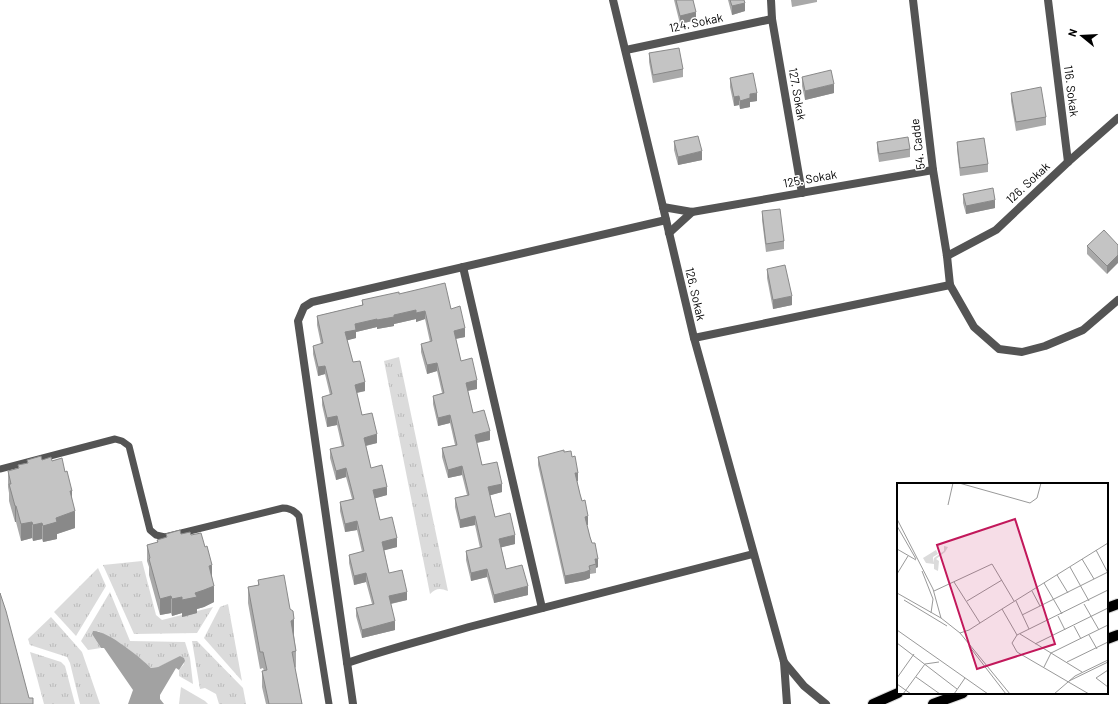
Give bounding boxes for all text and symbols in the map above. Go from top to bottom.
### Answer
street label: 124. Sokak [668,10,724,35]
north arrow [1062,16,1102,56]
text: N [1065,27,1079,38]
street label: 116. Sokak [1062,64,1082,118]
street label: 127. Sokak [786,66,809,121]
street label: 54. Cadde [907,118,927,170]
street label: 126. Sokak [1003,159,1052,206]
street label: 125. Sokak [782,166,838,190]
street label: 126. Sokak [683,266,709,322]
inset map [897,483,1108,694]

